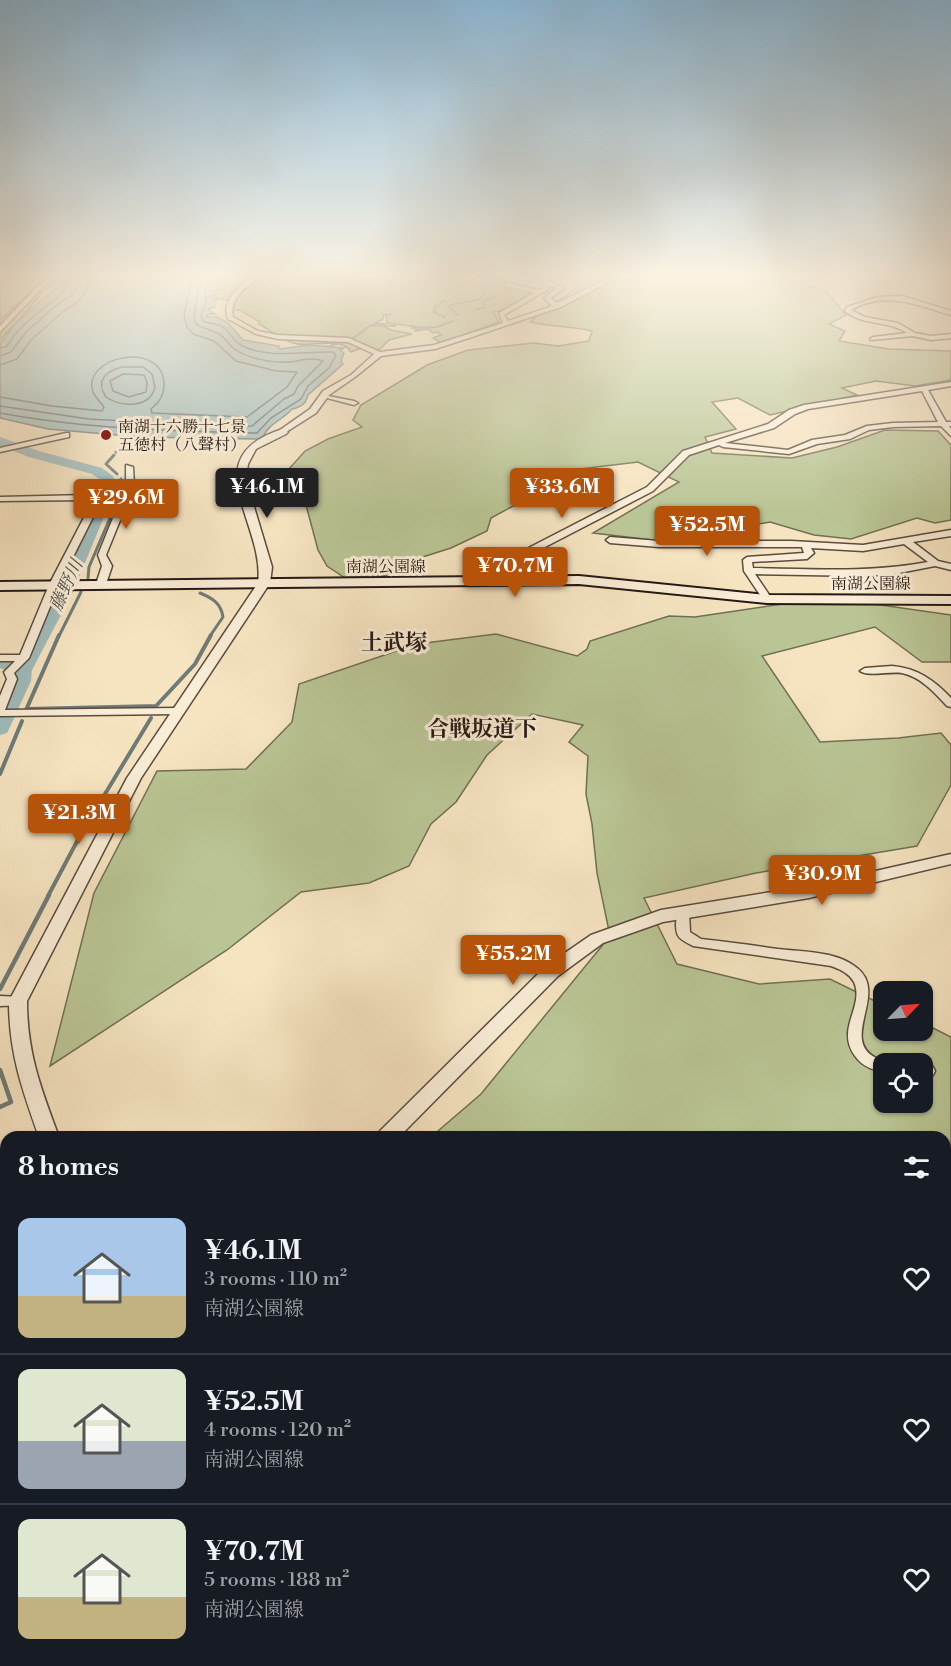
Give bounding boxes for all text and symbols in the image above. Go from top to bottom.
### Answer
place label: 南湖十六勝十七景 五徳村（八聲村） [118,417,246,455]
marker: 南湖十六勝十七景 五徳村（八聲村） [99,428,113,442]
pin: ¥46.1M [218,468,316,519]
pin: ¥33.6M [513,468,611,519]
text: ¥46.1M [229,475,305,500]
text: ¥33.6M [524,475,600,500]
pin: ¥29.6M [77,479,175,530]
text: ¥29.6M [87,486,165,511]
pin: ¥52.5M [658,506,756,557]
text: ¥52.5M [669,513,745,538]
pin: ¥70.7M [466,547,564,598]
water label: 藤野川 [45,554,89,615]
text: ¥70.7M [477,554,553,579]
street label: 南湖公園線 [346,557,426,577]
street label: 南湖公園線 [831,574,911,594]
district label: 土武塚 [361,630,427,657]
district label: 合戦坂道下 [427,716,537,743]
pin: ¥21.3M [30,794,128,845]
text: ¥21.3M [42,801,116,826]
pin: ¥30.9M [773,855,871,906]
text: ¥30.9M [783,862,861,887]
pin: ¥55.2M [464,935,562,986]
text: ¥55.2M [475,942,551,967]
north arrow [873,981,933,1041]
map controls [873,981,933,1113]
button: locate [873,1053,933,1113]
text: 8 homes [18,1151,119,1183]
icon: filters [900,1151,933,1184]
text: ¥46.1M [204,1235,302,1267]
icon: home [66,1242,138,1314]
icon: heart [900,1262,933,1295]
text: 3 rooms · 110 m² [204,1267,347,1292]
text: 南湖公園線 [204,1297,304,1322]
text: ¥52.5M [204,1386,304,1418]
icon: home [66,1393,138,1465]
icon: heart [900,1413,933,1446]
text: 4 rooms · 120 m² [204,1418,351,1443]
text: 南湖公園線 [204,1448,304,1473]
text: ¥70.7M [204,1536,304,1568]
icon: home [66,1543,138,1615]
icon: heart [900,1563,933,1596]
text: 5 rooms · 188 m² [204,1568,349,1593]
text: 南湖公園線 [204,1598,304,1623]

